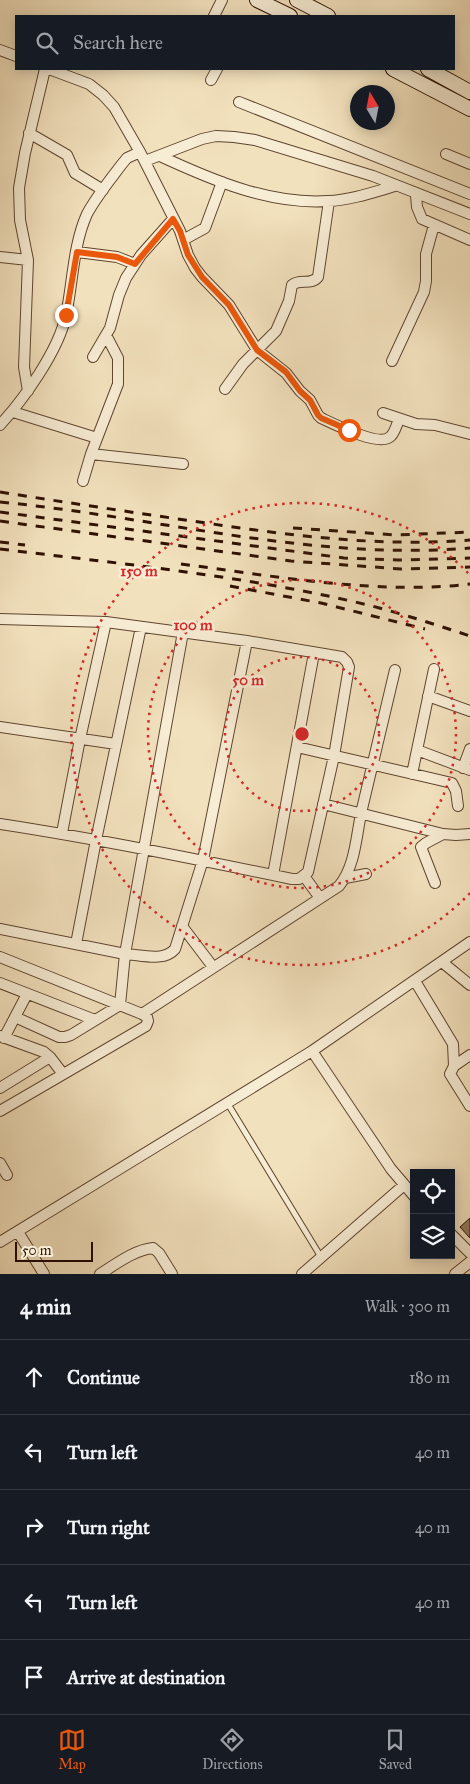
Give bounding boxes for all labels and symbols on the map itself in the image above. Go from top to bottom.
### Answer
north arrow [350,85,395,130]
route end [55,304,78,327]
route start [338,419,361,442]
text: 150 m [120,562,158,580]
text: 100 m [173,616,213,634]
text: 50 m [232,671,264,689]
centre of rings [293,725,311,743]
scale bar [15,1239,92,1262]

